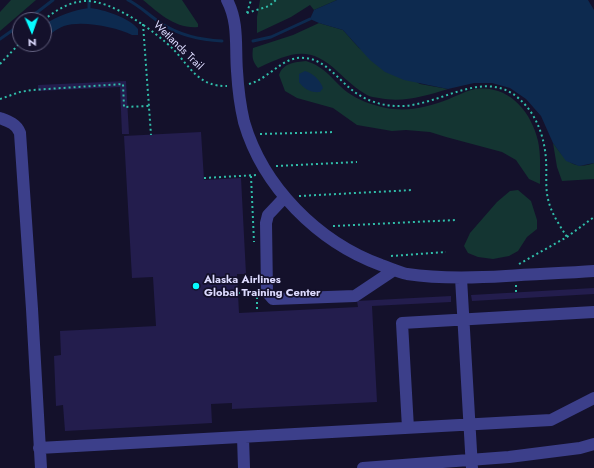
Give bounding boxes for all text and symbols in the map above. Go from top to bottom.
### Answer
north arrow [12,12,52,52]
street label: Wetlands Trail [150,19,206,73]
text: N [28,35,37,51]
place label: Alaska Airlines Global Training Center [204,273,321,299]
marker: Alaska Airlines Global Training Center [191,281,201,291]

